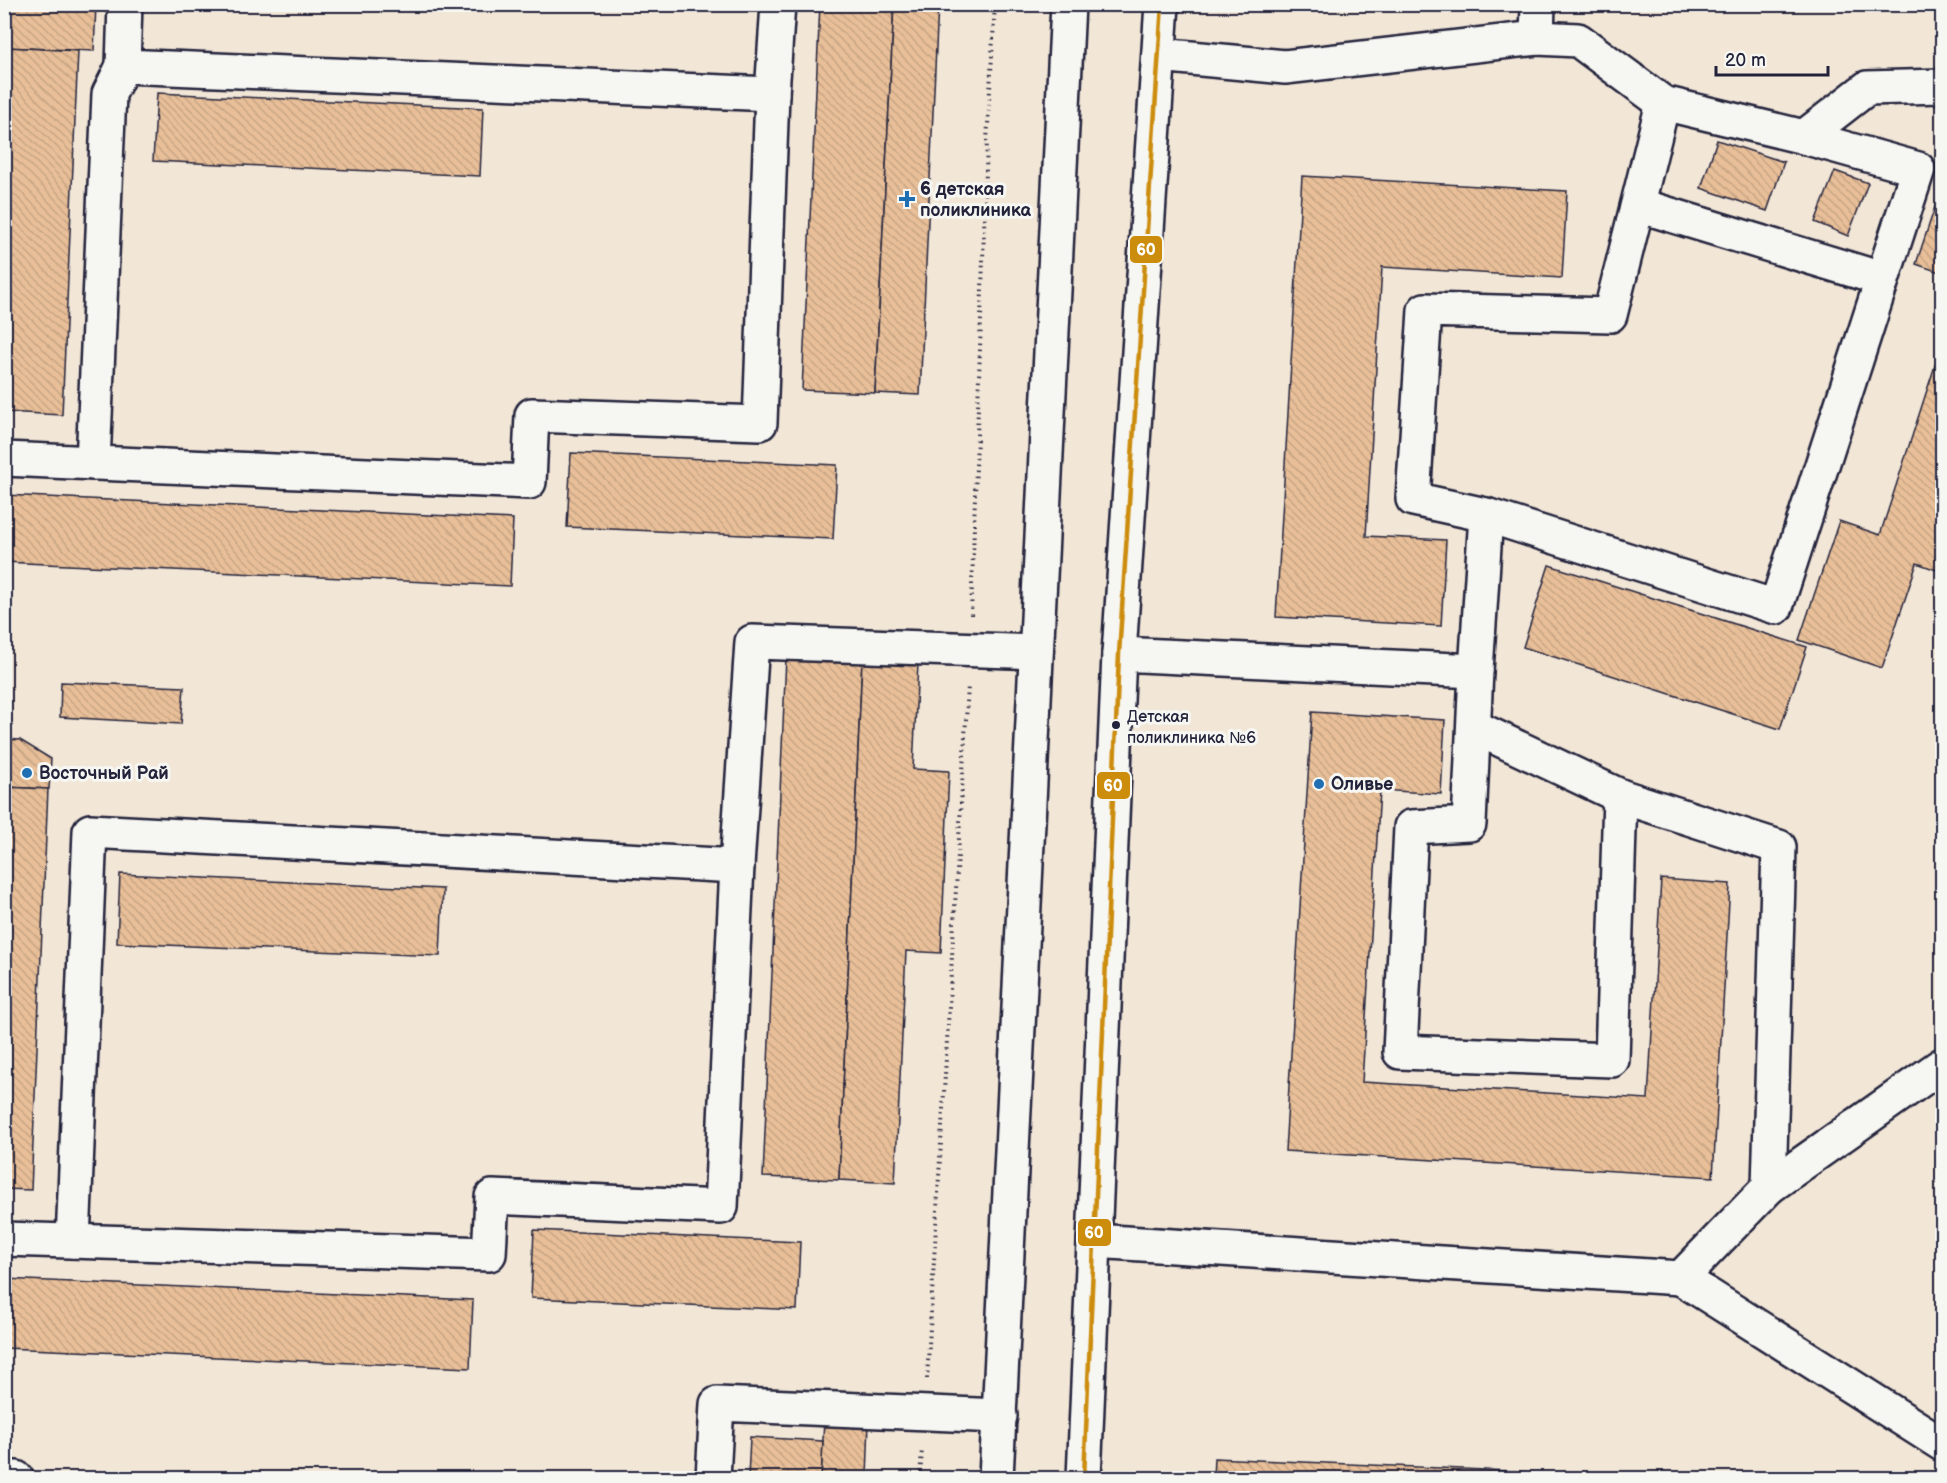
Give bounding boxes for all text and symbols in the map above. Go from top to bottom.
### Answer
scale bar [1716,39,1828,77]
text: 20 m [1725,50,1766,71]
place label: 6 детская поликлиника [920,179,1032,221]
marker: 6 детская поликлиника [898,190,916,208]
line badge: 60 [1129,235,1163,264]
text: 60 [1136,241,1156,260]
place label: Детская поликлиника №6 [1127,708,1256,748]
marker: Детская поликлиника №6 [1110,719,1122,731]
place label: Восточный Рай [39,763,169,784]
marker: Восточный Рай [20,766,34,780]
line badge: 60 [1096,771,1131,800]
place label: Оливье [1331,774,1393,795]
text: 60 [1103,777,1123,796]
marker: Оливье [1312,777,1326,791]
line badge: 60 [1077,1218,1112,1247]
text: 60 [1084,1224,1104,1243]

